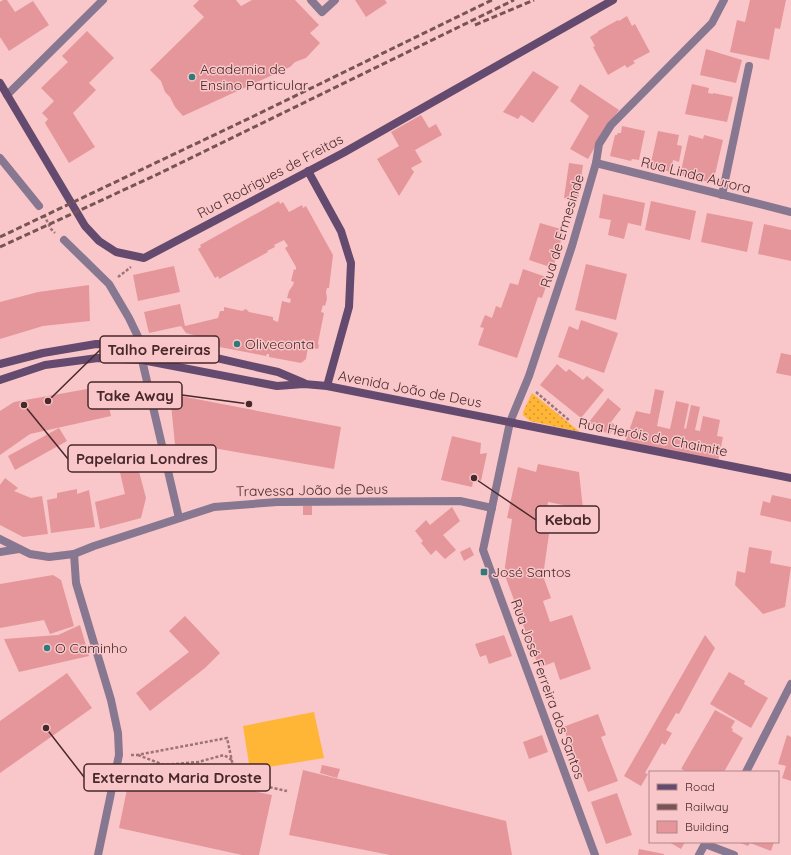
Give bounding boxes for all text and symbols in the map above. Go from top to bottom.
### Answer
place label: Academia de Ensino Particular [200,60,309,94]
marker: Academia de Ensino Particular [187,72,197,82]
street label: Rua Rodrigues de Freitas [194,130,346,222]
street label: Rua Linda Aurora [639,153,753,197]
street label: Rua de Ermesinde [536,172,588,290]
place label: Oliveconta [245,335,314,353]
callout: Talho Pereiras [100,336,219,363]
marker: Oliveconta [232,339,242,349]
text: Talho Pereiras [107,340,211,359]
street label: Avenida João de Deus [337,366,483,412]
callout: Take Away [88,382,182,409]
text: Take Away [96,386,174,405]
street label: Rua Heróis de Chaimite [577,414,729,460]
callout: Papelaria Londres [68,445,216,472]
text: Papelaria Londres [76,449,208,468]
street label: Travessa João de Deus [236,480,388,500]
callout: Kebab [536,506,599,533]
text: Kebab [545,510,591,529]
place label: José Santos [492,563,571,581]
marker: José Santos [479,567,489,577]
street label: Rua José Ferreira dos Santos [507,597,589,781]
place label: O Caminho [55,639,127,657]
marker: O Caminho [42,643,52,653]
callout: Externato Maria Droste [84,764,270,791]
text: Externato Maria Droste [92,768,262,787]
legend [649,771,779,843]
text: Road [685,779,715,794]
text: Railway [685,799,729,814]
text: Building [685,819,729,834]

